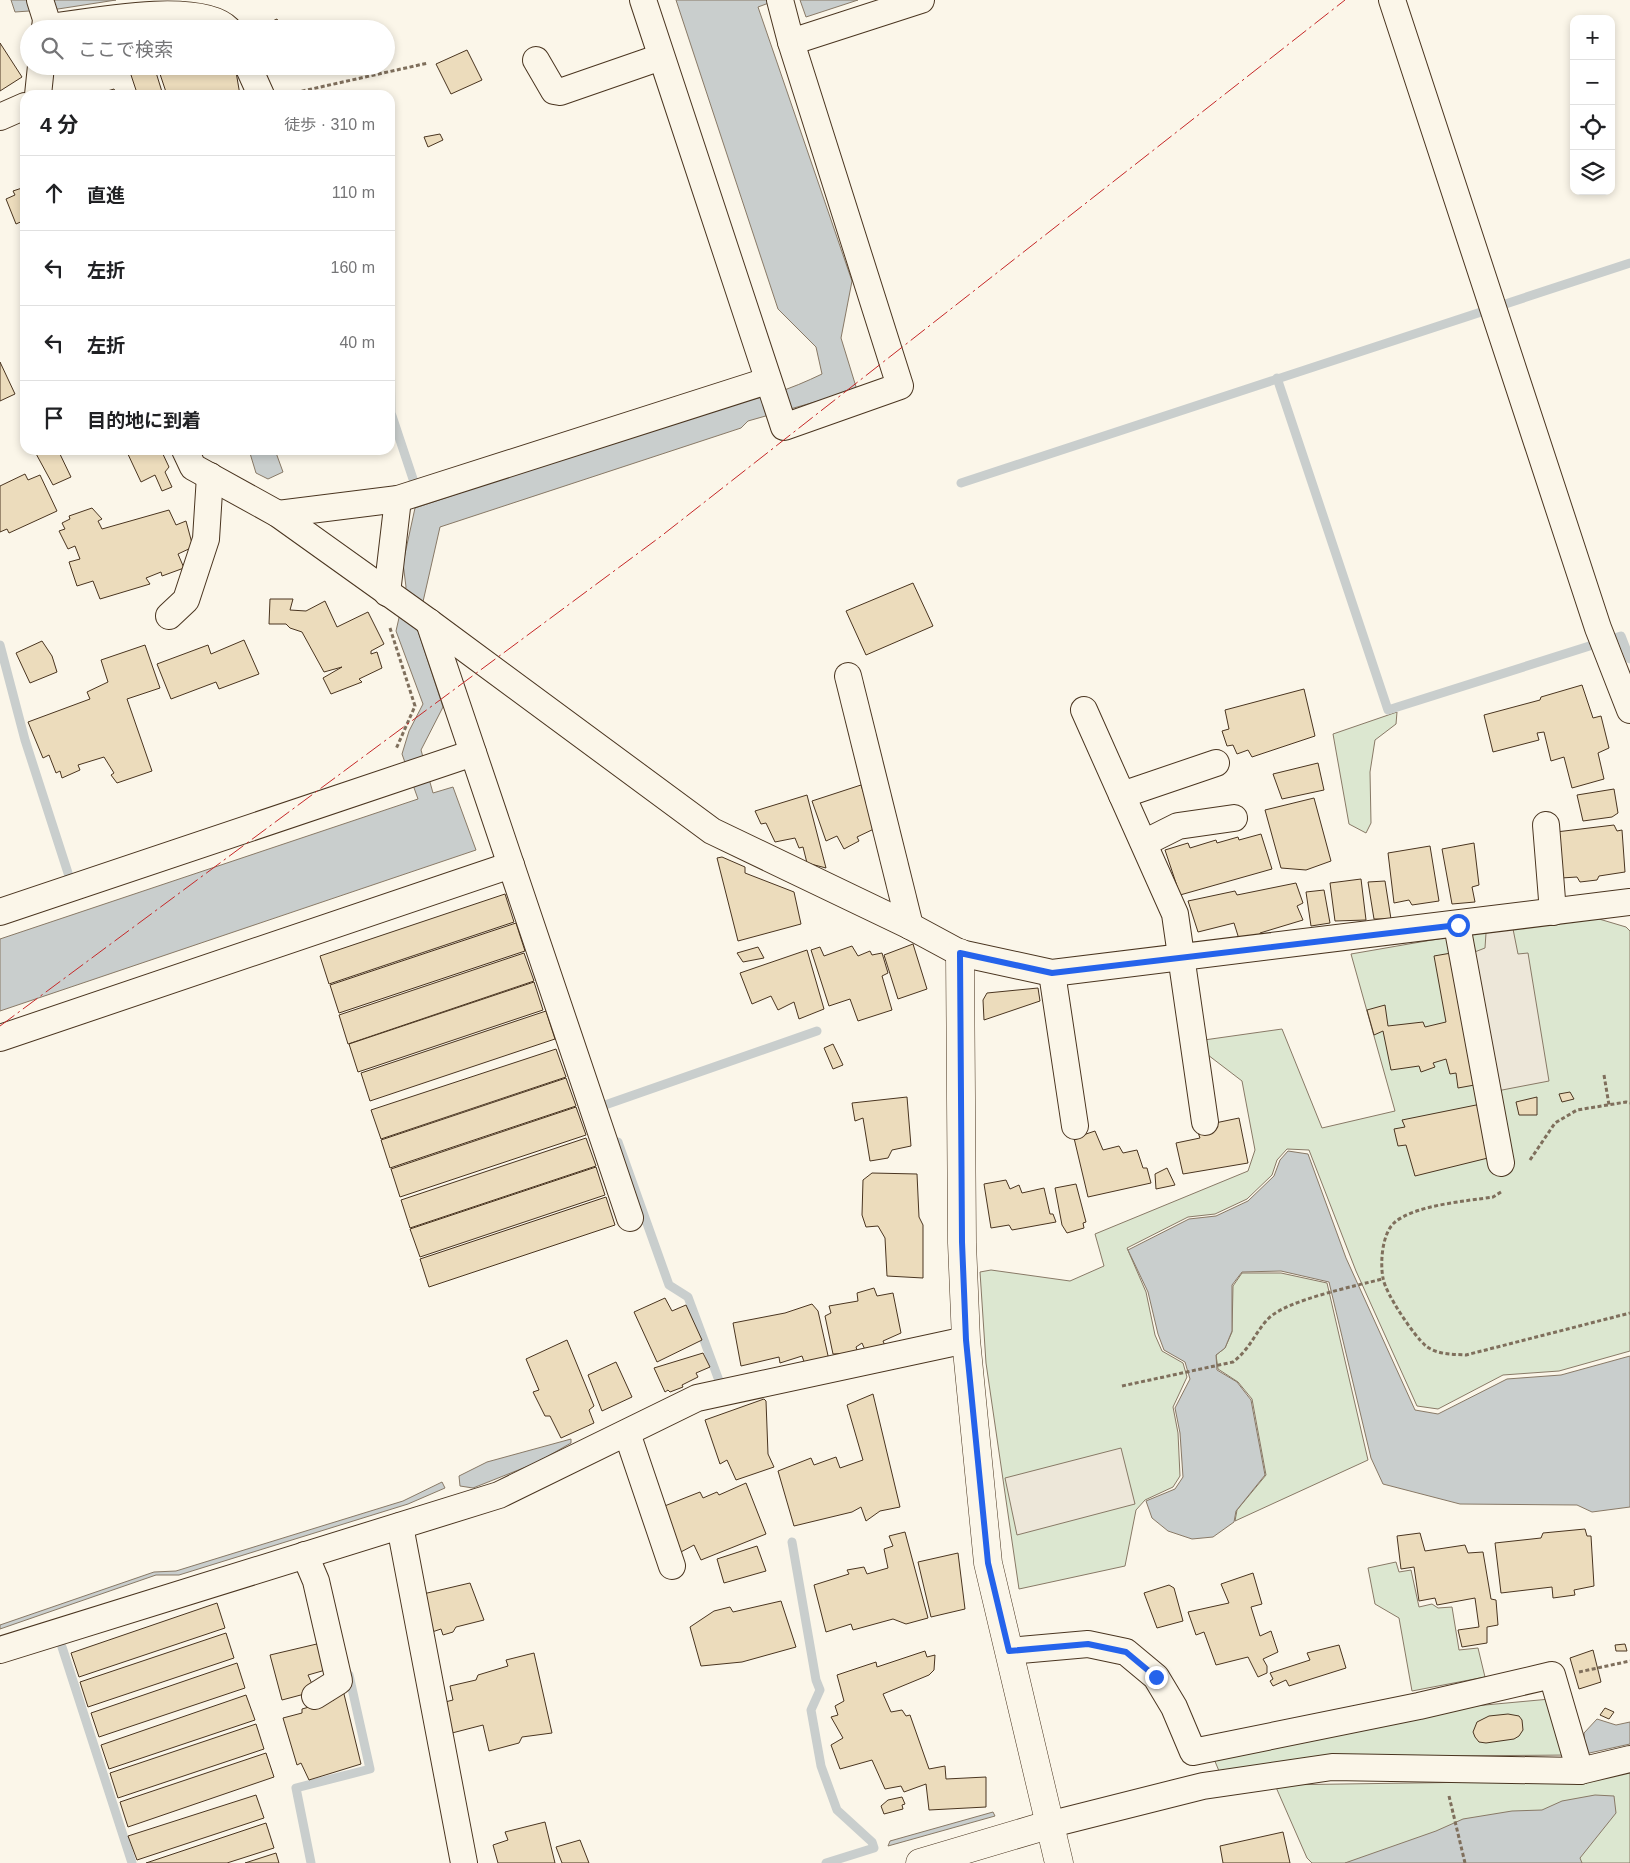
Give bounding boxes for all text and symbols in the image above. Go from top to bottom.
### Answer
map controls [1570,15,1615,195]
button: + [1570,15,1615,60]
search box [20,20,395,75]
icon: search [38,34,66,62]
text: ここで検索 [78,39,173,60]
button: − [1570,60,1615,105]
button: locate [1570,105,1615,150]
text: 4 分 [40,113,79,136]
text: 徒歩 · 310 m [284,116,375,133]
button: layers [1570,150,1615,195]
icon: ahead [40,179,68,207]
text: 110 m [332,184,375,201]
text: 直進 [87,185,125,206]
icon: left [40,254,68,282]
text: 160 m [331,259,375,276]
text: 左折 [87,260,125,281]
icon: left [40,329,68,357]
text: 40 m [339,334,375,351]
text: 左折 [87,335,125,356]
icon: arrive [40,404,68,432]
text: 目的地に到着 [87,410,201,431]
route start [1447,914,1470,937]
route end [1145,1666,1168,1689]

